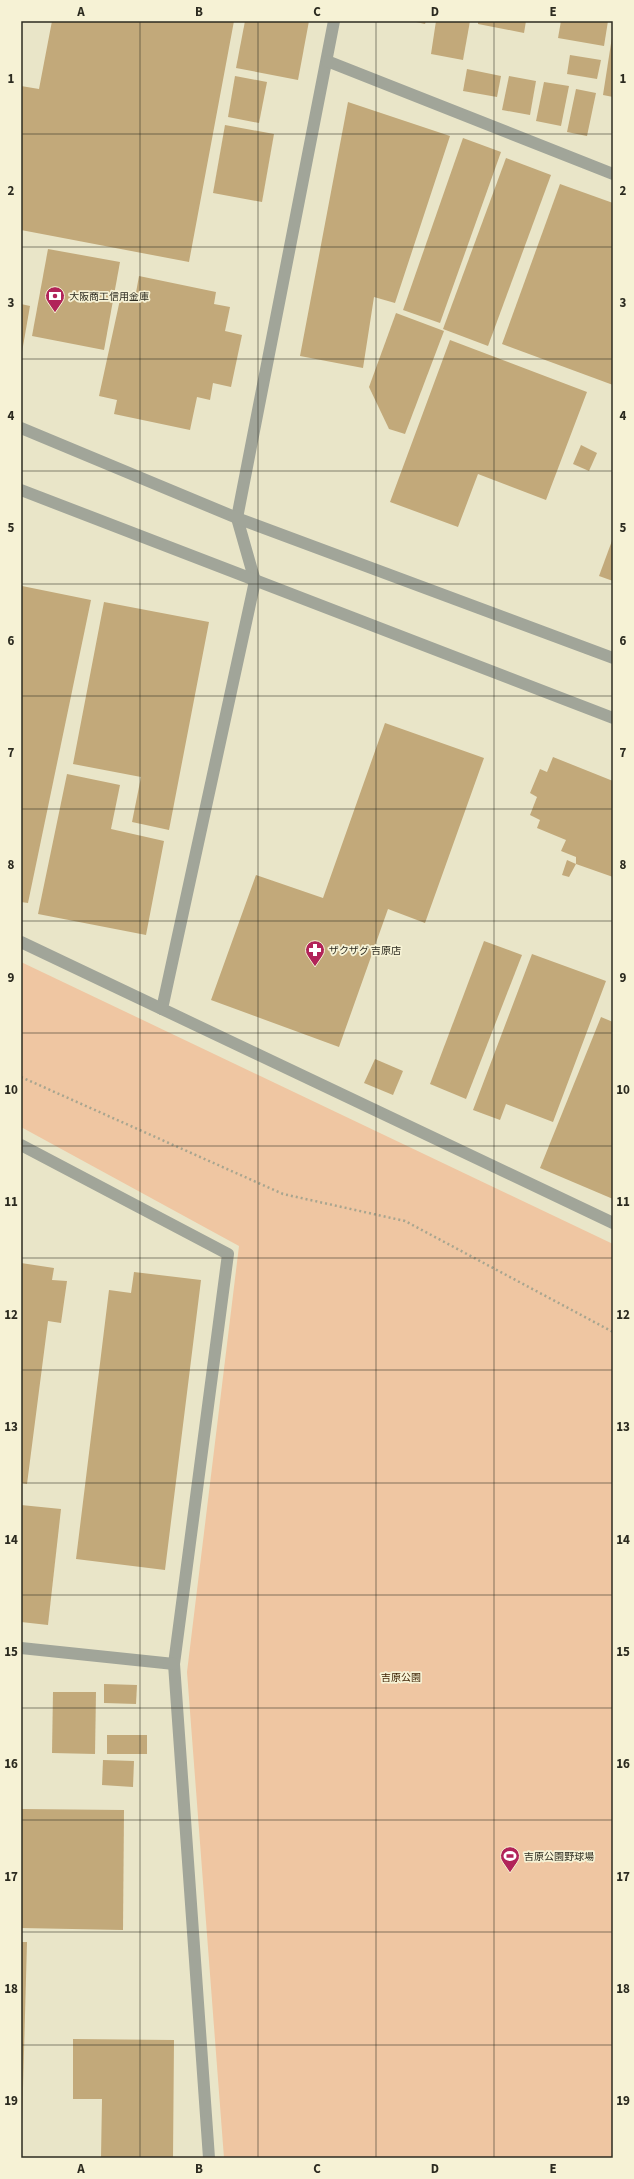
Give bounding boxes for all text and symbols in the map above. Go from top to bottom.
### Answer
text: A [76,3,85,21]
text: B [195,3,203,21]
text: C [313,3,321,21]
text: D [431,3,439,21]
text: E [549,3,557,21]
text: 1 [8,70,15,88]
text: 1 [620,70,627,88]
text: 2 [8,182,15,200]
text: 2 [620,182,627,200]
bank icon: 大阪商工信用金庫 [44,285,66,313]
place label: 大阪商工信用金庫 [69,290,149,304]
text: 3 [8,294,15,312]
text: 3 [620,294,627,312]
text: 4 [8,407,15,425]
text: 4 [620,407,627,425]
text: 5 [8,519,15,537]
text: 5 [620,519,627,537]
text: 6 [8,632,15,650]
text: 6 [620,632,627,650]
text: 7 [8,744,15,762]
text: 7 [620,744,627,762]
text: 8 [8,856,15,874]
text: 8 [620,856,627,874]
pharmacy icon: ザクザグ 吉原店 [304,939,326,967]
place label: ザクザグ 吉原店 [329,944,401,958]
text: 9 [8,969,15,987]
text: 9 [620,969,627,987]
text: 10 [4,1081,18,1099]
text: 10 [616,1081,630,1099]
text: 11 [4,1193,18,1211]
text: 11 [616,1193,630,1211]
text: 12 [4,1306,18,1324]
text: 12 [616,1306,630,1324]
text: 13 [4,1418,18,1436]
text: 13 [616,1418,630,1436]
text: 14 [4,1531,18,1549]
text: 14 [616,1531,630,1549]
text: 15 [4,1643,18,1661]
text: 15 [616,1643,630,1661]
park label: 吉原公園 [381,1671,421,1685]
text: 16 [4,1755,18,1773]
text: 16 [616,1755,630,1773]
sports icon: 吉原公園野球場 [499,1845,521,1873]
place label: 吉原公園野球場 [524,1850,594,1864]
text: 17 [4,1868,18,1886]
text: 17 [616,1868,630,1886]
text: 18 [4,1980,18,1998]
text: 18 [616,1980,630,1998]
text: 19 [4,2092,18,2110]
text: 19 [616,2092,630,2110]
text: A [76,2160,85,2178]
text: B [195,2160,203,2178]
text: C [313,2160,321,2178]
text: D [431,2160,439,2178]
text: E [549,2160,557,2178]

